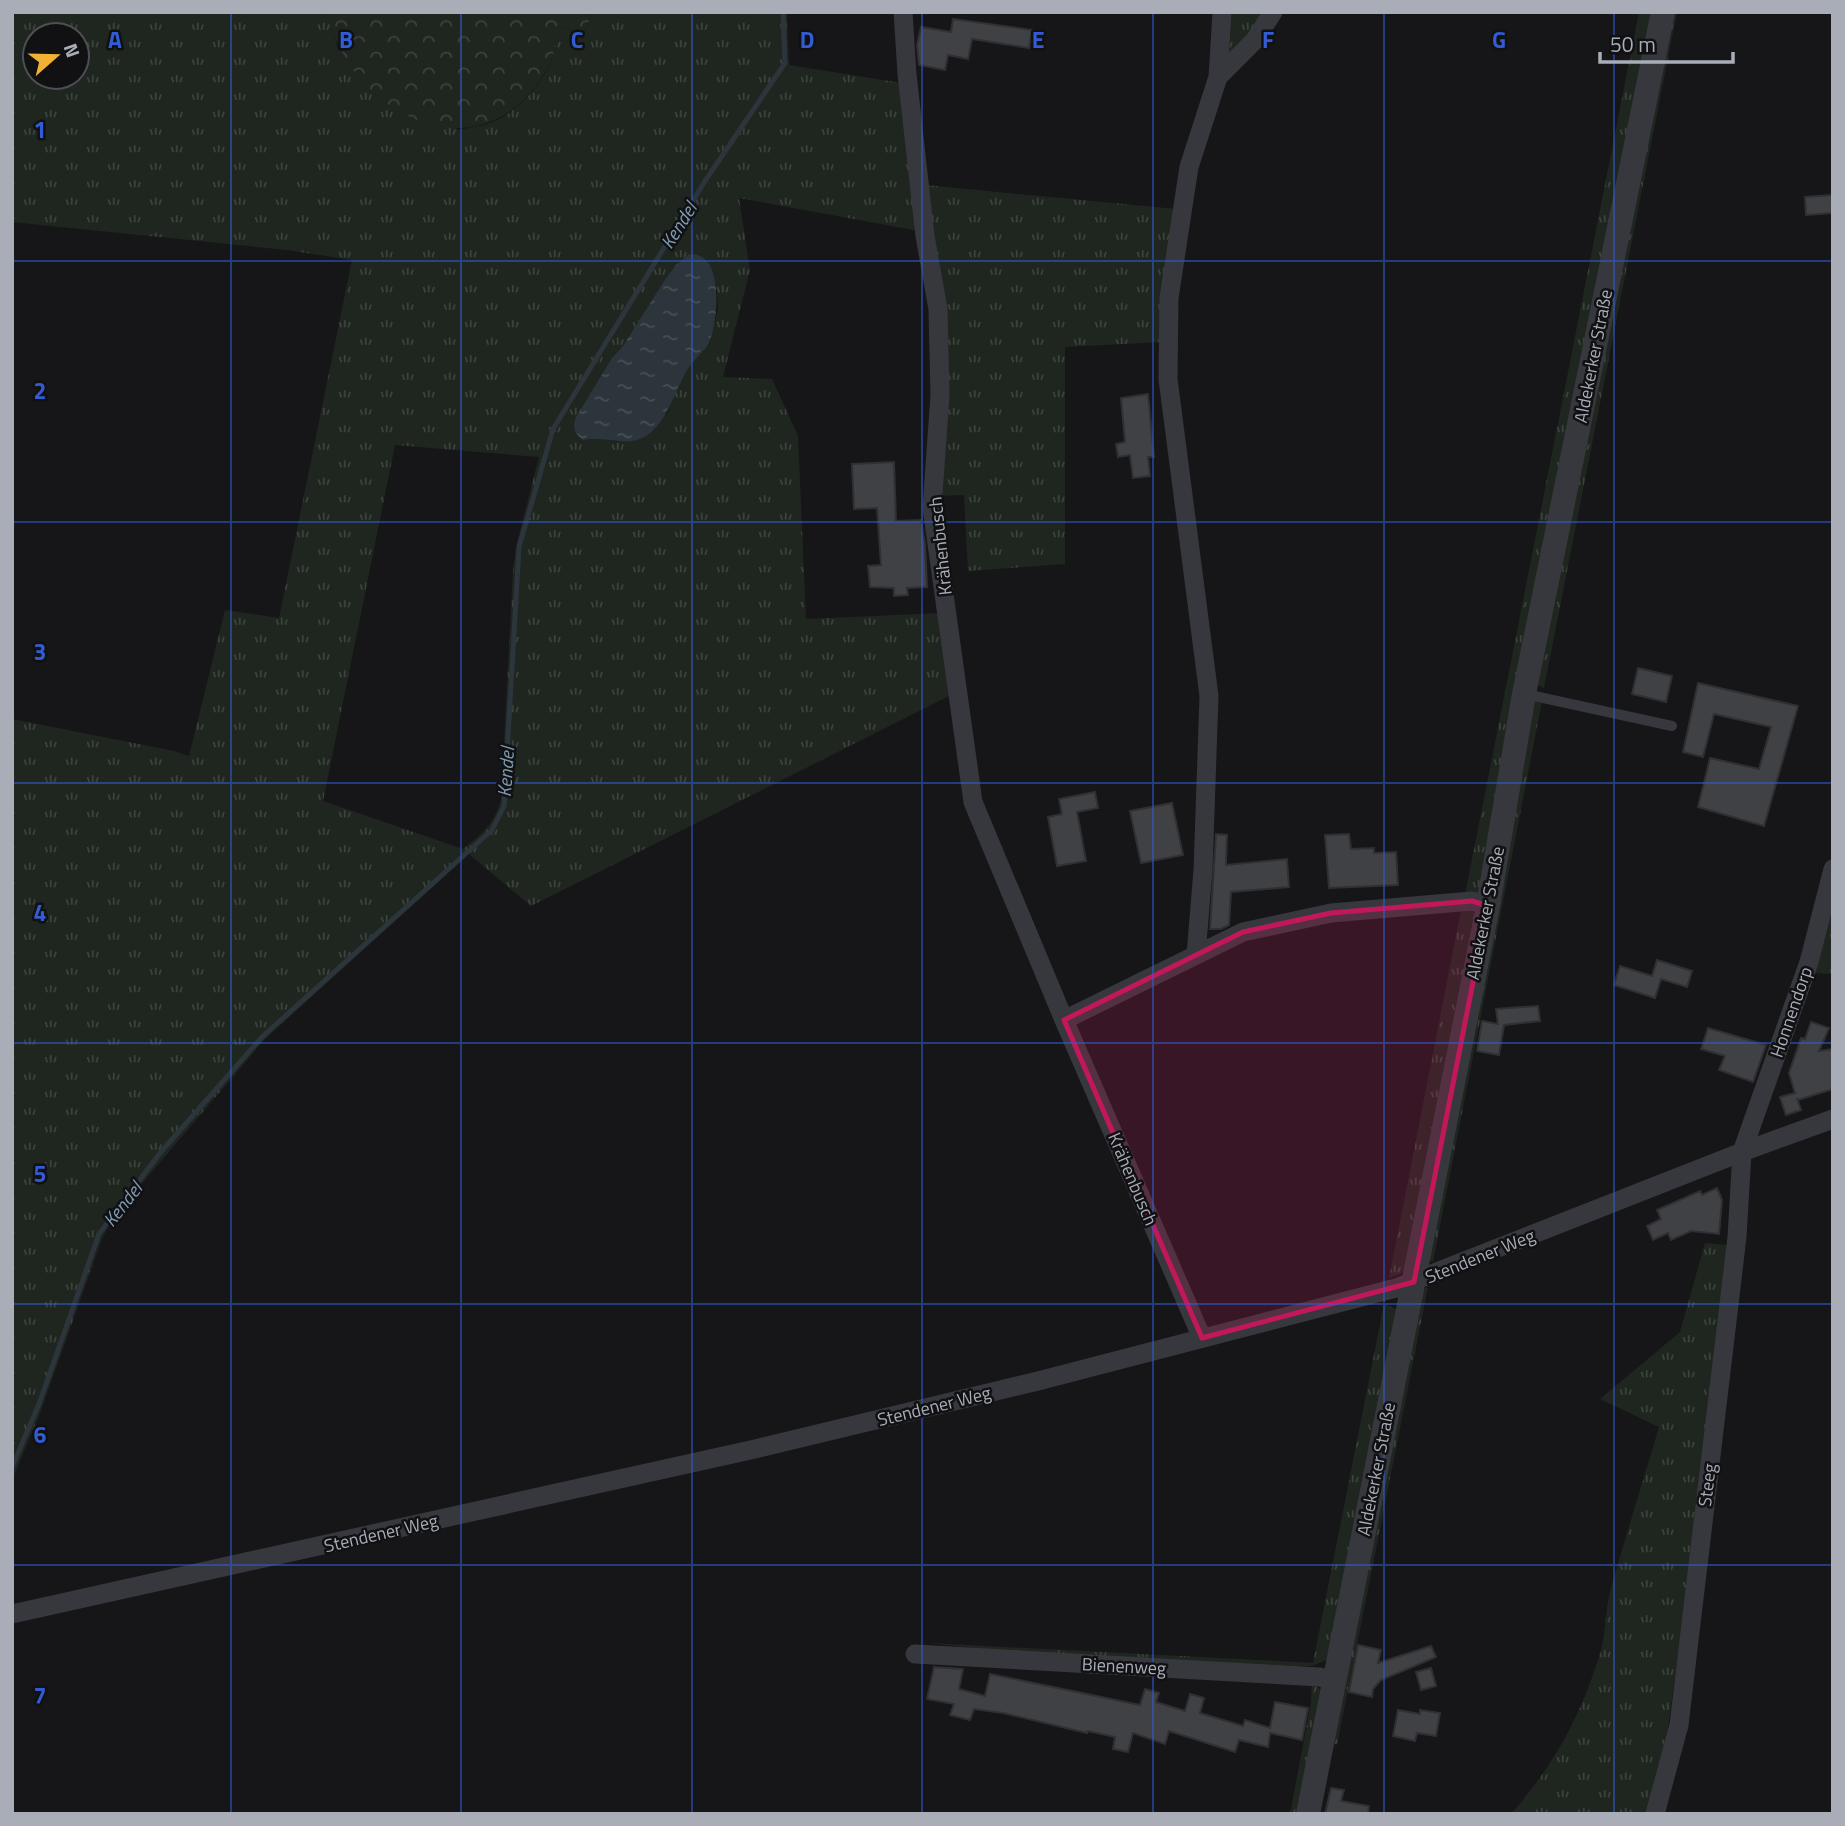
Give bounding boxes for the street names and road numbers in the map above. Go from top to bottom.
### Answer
street label: Aldekerker Straße [1567,287,1619,425]
street label: Krähenbusch [921,495,959,597]
street label: Aldekerker Straße [1459,844,1511,982]
street label: Honnendorp [1763,963,1819,1061]
street label: Krähenbusch [1101,1128,1165,1230]
street label: Stendener Weg [1421,1222,1539,1290]
street label: Stendener Weg [874,1379,994,1433]
street label: Aldekerker Straße [1350,1400,1402,1538]
street label: Steeg [1691,1462,1723,1508]
street label: Stendener Weg [321,1507,441,1559]
street label: Bienenweg [1081,1650,1167,1682]

